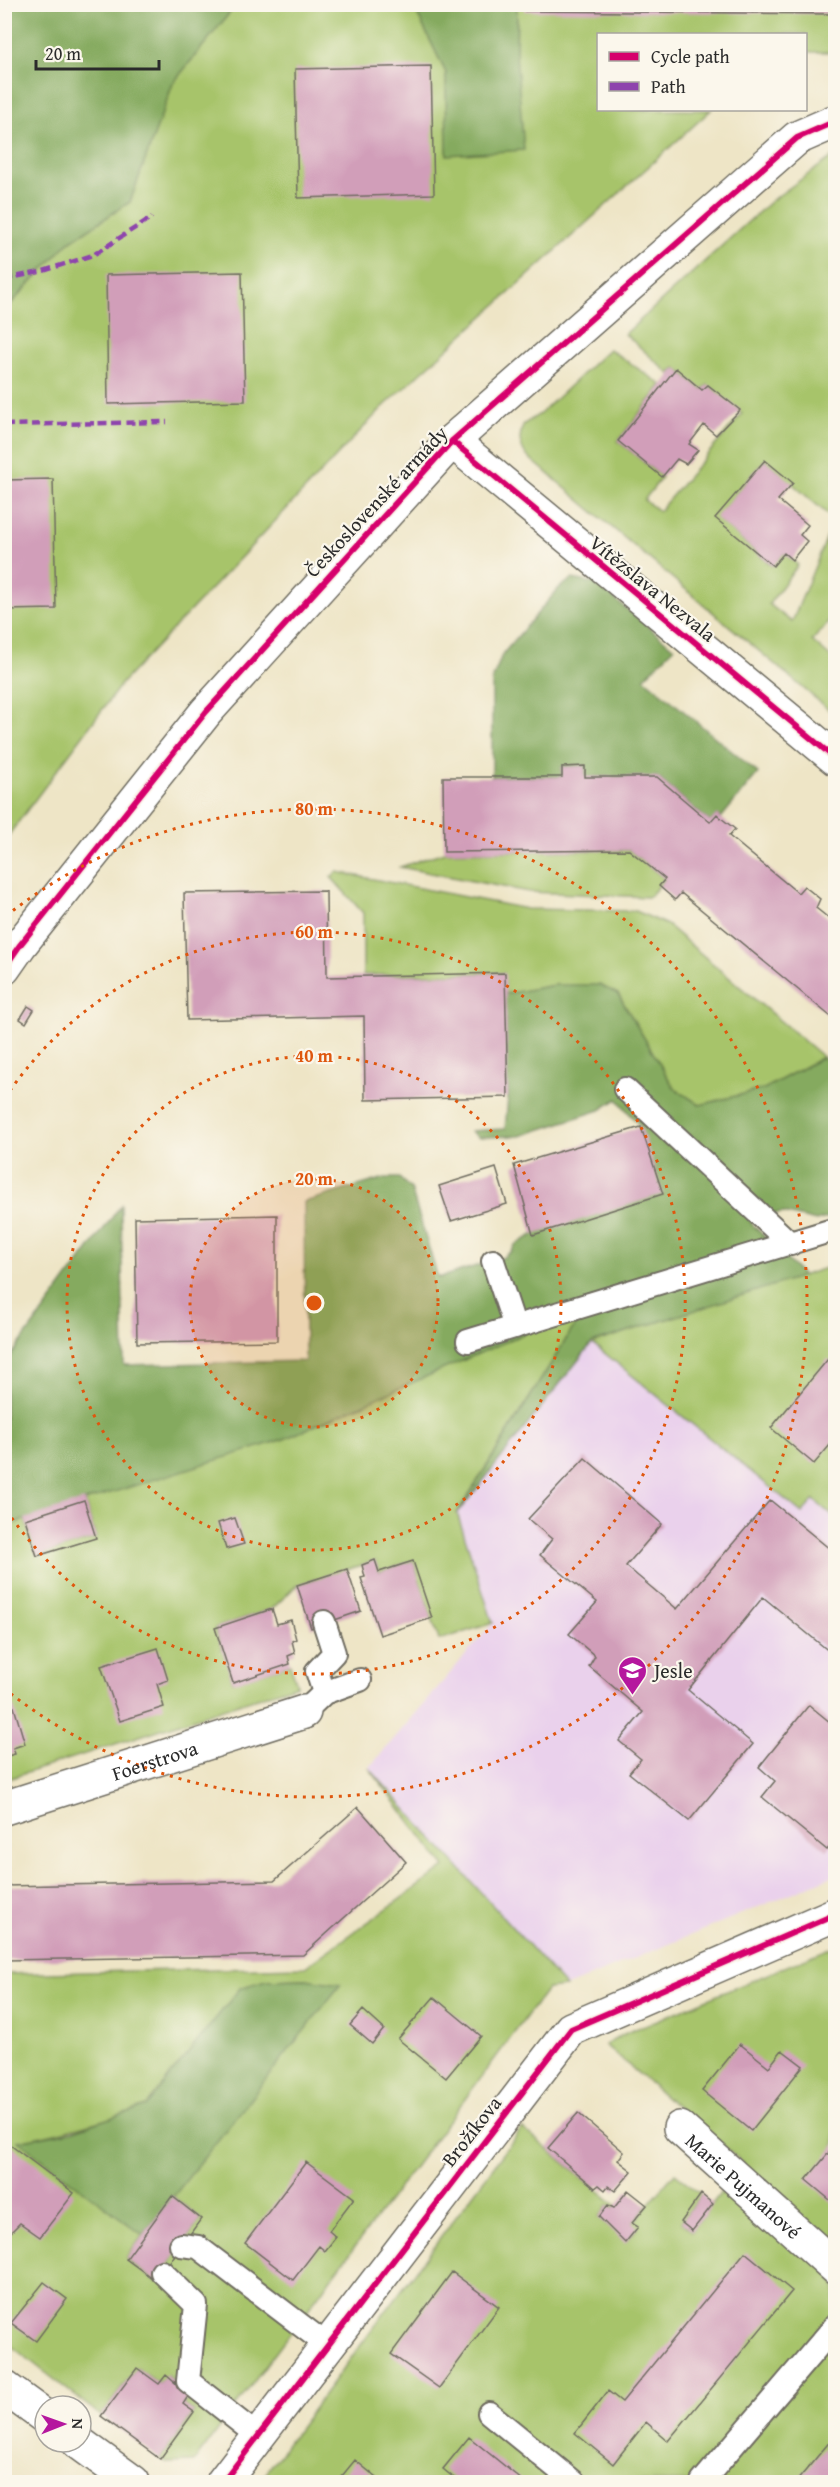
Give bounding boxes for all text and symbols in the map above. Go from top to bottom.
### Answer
scale bar [36,33,159,71]
legend [597,33,807,111]
text: 20 m [45,40,81,67]
text: Cycle path [651,43,730,70]
text: Path [651,73,686,100]
street label: Československé armády [298,419,454,583]
street label: Vítězslava Nezvala [584,528,723,648]
text: 80 m [295,795,334,822]
text: 60 m [295,918,334,945]
text: 40 m [295,1042,334,1069]
text: 20 m [295,1165,334,1192]
centre of rings [304,1293,324,1313]
school or university icon: Jesle [617,1654,649,1696]
place label: Jesle [651,1656,693,1685]
street label: Foerstrova [108,1732,202,1787]
street label: Brožíkova [434,2089,508,2172]
street label: Marie Pujmanové [680,2126,808,2245]
north arrow [33,2394,93,2454]
text: N [66,2418,90,2430]

